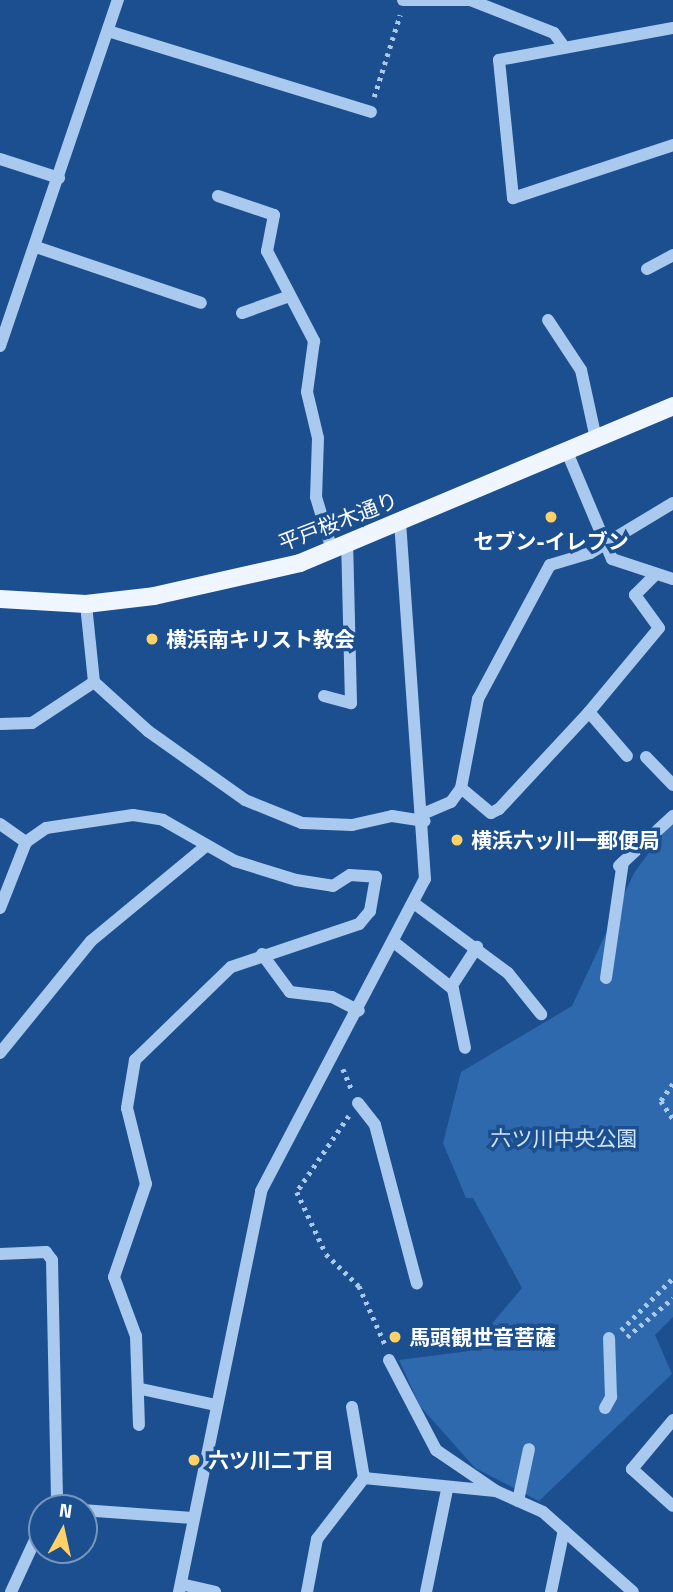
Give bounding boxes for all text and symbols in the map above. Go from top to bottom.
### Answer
street label: 平戸桜木通り [275,487,401,555]
marker: セブン-イレブン [543,509,559,525]
place label: セブン-イレブン [473,528,629,554]
place label: 横浜南キリスト教会 [166,626,355,652]
marker: 横浜南キリスト教会 [144,631,160,647]
place label: 横浜六ッ川一郵便局 [471,827,660,853]
marker: 横浜六ッ川一郵便局 [449,832,465,848]
park label: 六ツ川中央公園 [491,1125,637,1151]
place label: 馬頭観世音菩薩 [409,1324,556,1350]
marker: 馬頭観世音菩薩 [387,1329,403,1345]
place label: 六ツ川二丁目 [208,1447,334,1473]
marker: 六ツ川二丁目 [186,1452,202,1468]
north arrow [28,1494,98,1564]
text: N [57,1494,74,1525]

